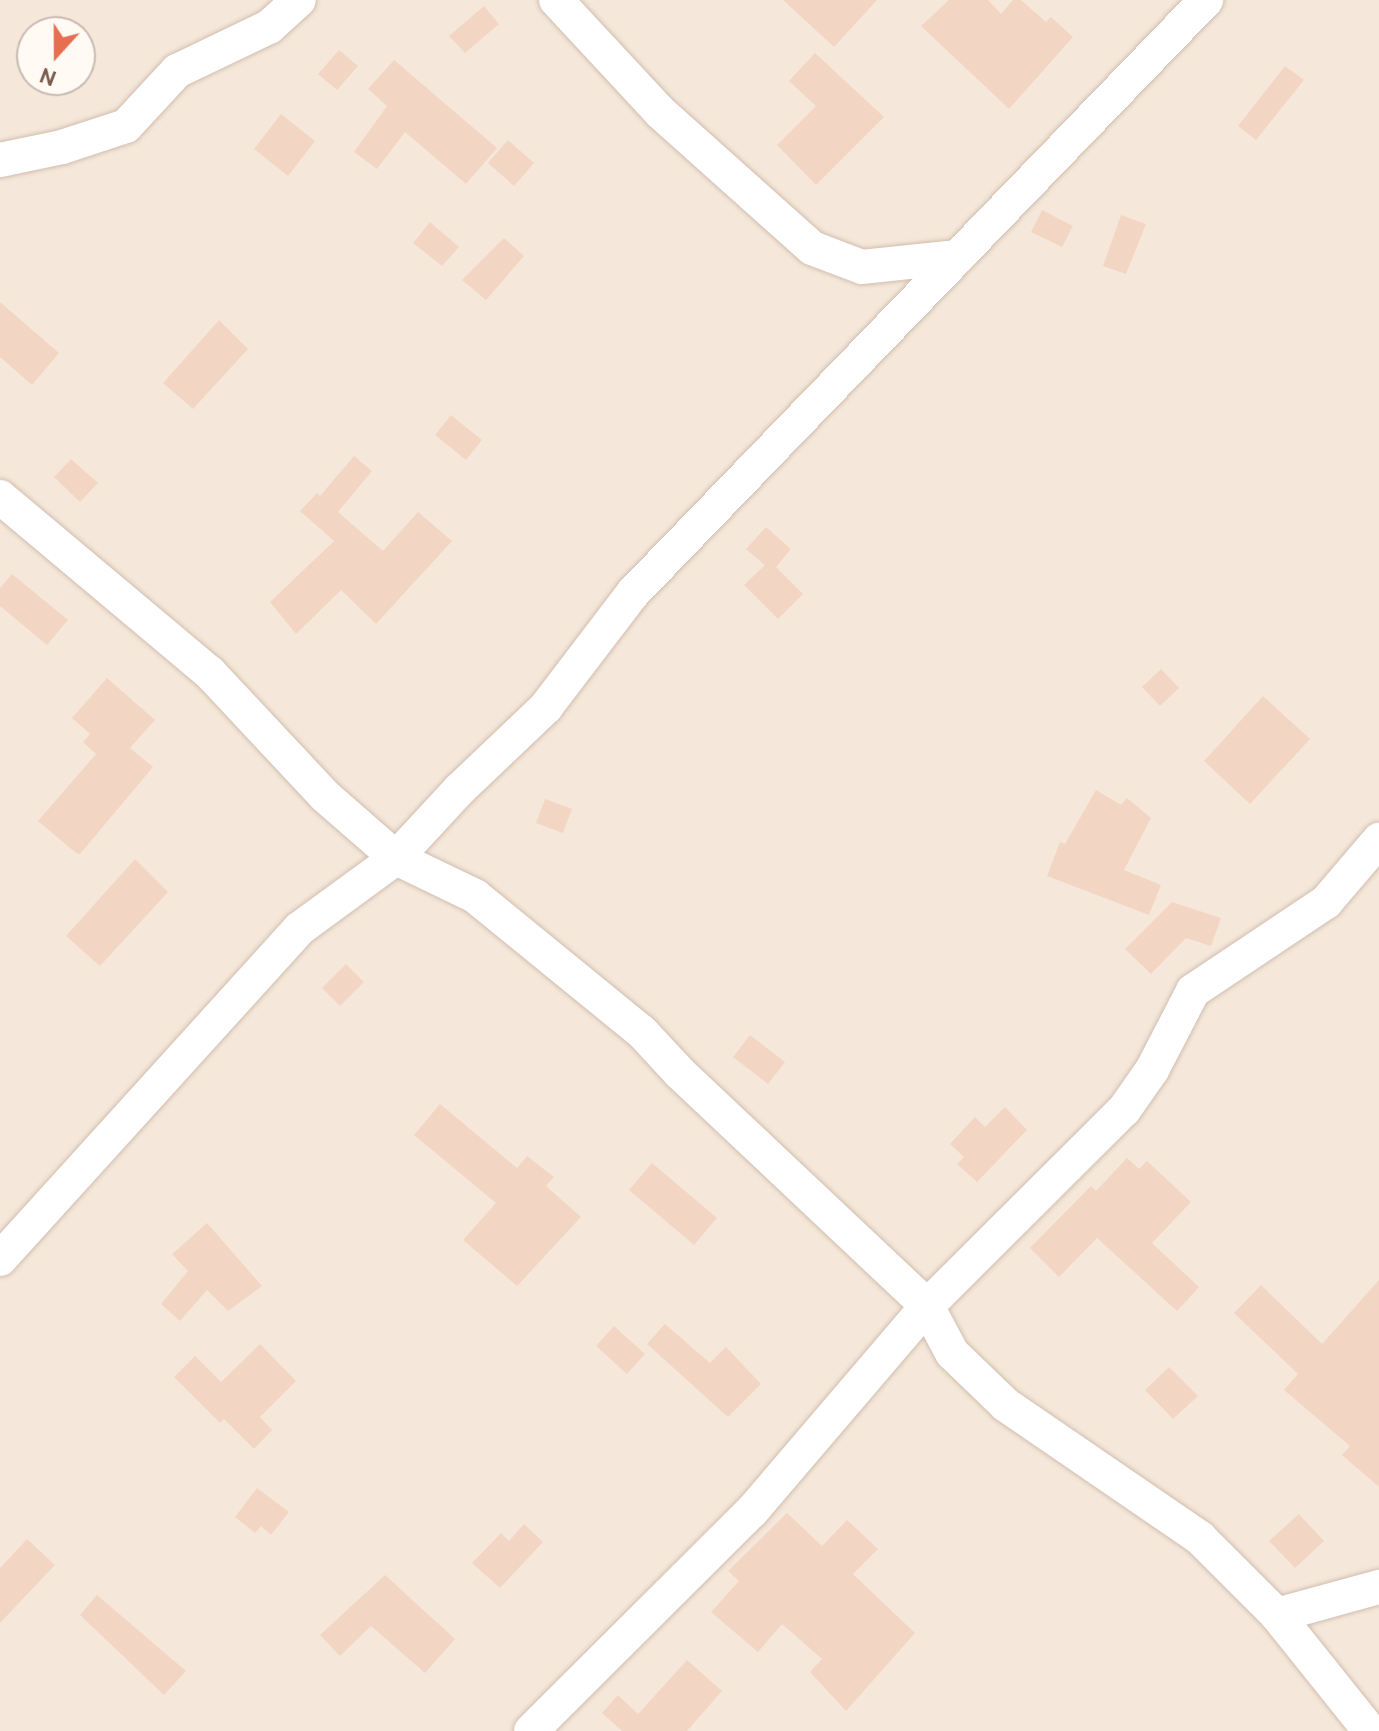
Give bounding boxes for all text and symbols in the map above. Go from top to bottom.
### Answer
north arrow [16,16,96,96]
text: N [36,62,60,92]

